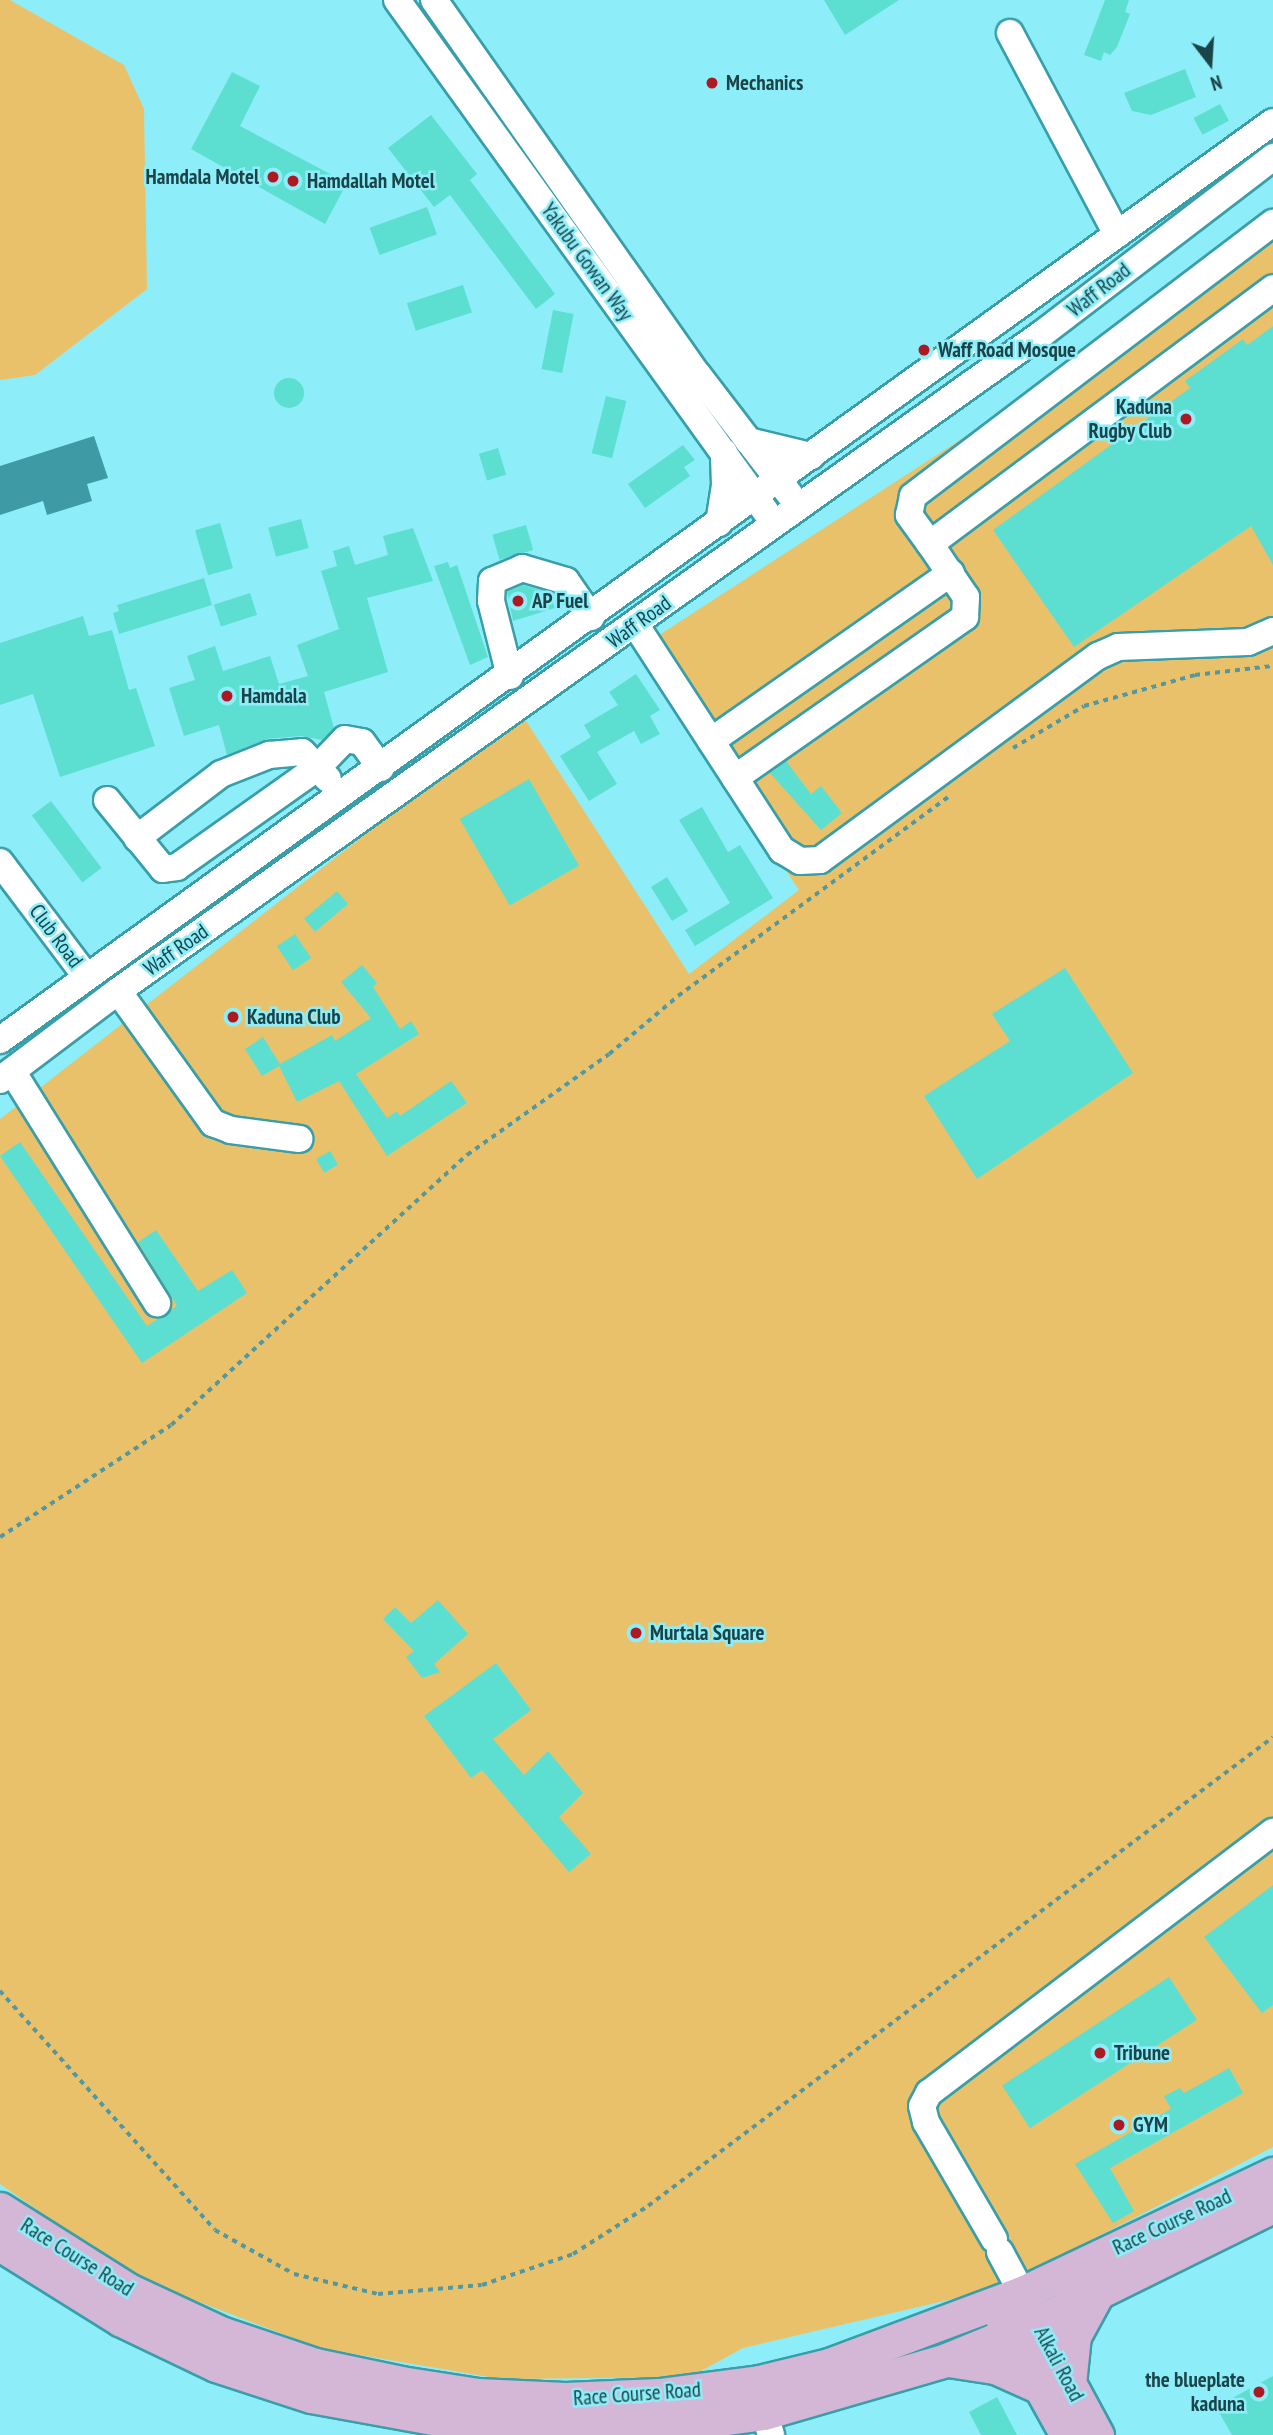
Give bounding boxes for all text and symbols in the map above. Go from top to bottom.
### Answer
north arrow [1175,28,1245,98]
place label: Mechanics [726,70,803,96]
text: N [1208,70,1225,96]
marker: Mechanics [704,75,720,91]
place label: Hamdala Motel [146,164,259,190]
place label: Hamdallah Motel [307,168,435,194]
marker: Hamdala Motel [265,169,281,185]
marker: Hamdallah Motel [285,173,301,189]
street label: Yakubu Gowan Way [536,198,638,326]
street label: Waff Road [1063,258,1135,322]
place label: Waff Road Mosque [938,337,1076,363]
marker: Waff Road Mosque [916,342,932,358]
place label: Kaduna Rugby Club [1088,394,1172,444]
marker: Kaduna Rugby Club [1178,411,1194,427]
place label: AP Fuel [532,588,589,614]
street label: Waff Road [602,590,676,654]
marker: AP Fuel [510,593,526,609]
place label: Hamdala [241,683,307,709]
marker: Hamdala [219,688,235,704]
street label: Club Road [24,899,88,973]
street label: Waff Road [139,919,213,981]
place label: Kaduna Club [247,1004,341,1030]
marker: Kaduna Club [225,1009,241,1025]
place label: Murtala Square [650,1620,765,1646]
marker: Murtala Square [628,1625,644,1641]
place label: Tribune [1114,2040,1170,2066]
marker: Tribune [1092,2045,1108,2061]
place label: GYM [1133,2112,1168,2138]
marker: GYM [1111,2117,1127,2133]
street label: Race Course Road [1109,2184,1235,2260]
street label: Race Course Road [16,2212,138,2302]
street label: Alkali Road [1029,2322,1089,2406]
place label: the blueplate kaduna [1145,2367,1245,2417]
street label: Race Course Road [572,2377,702,2411]
marker: the blueplate kaduna [1251,2384,1267,2400]

